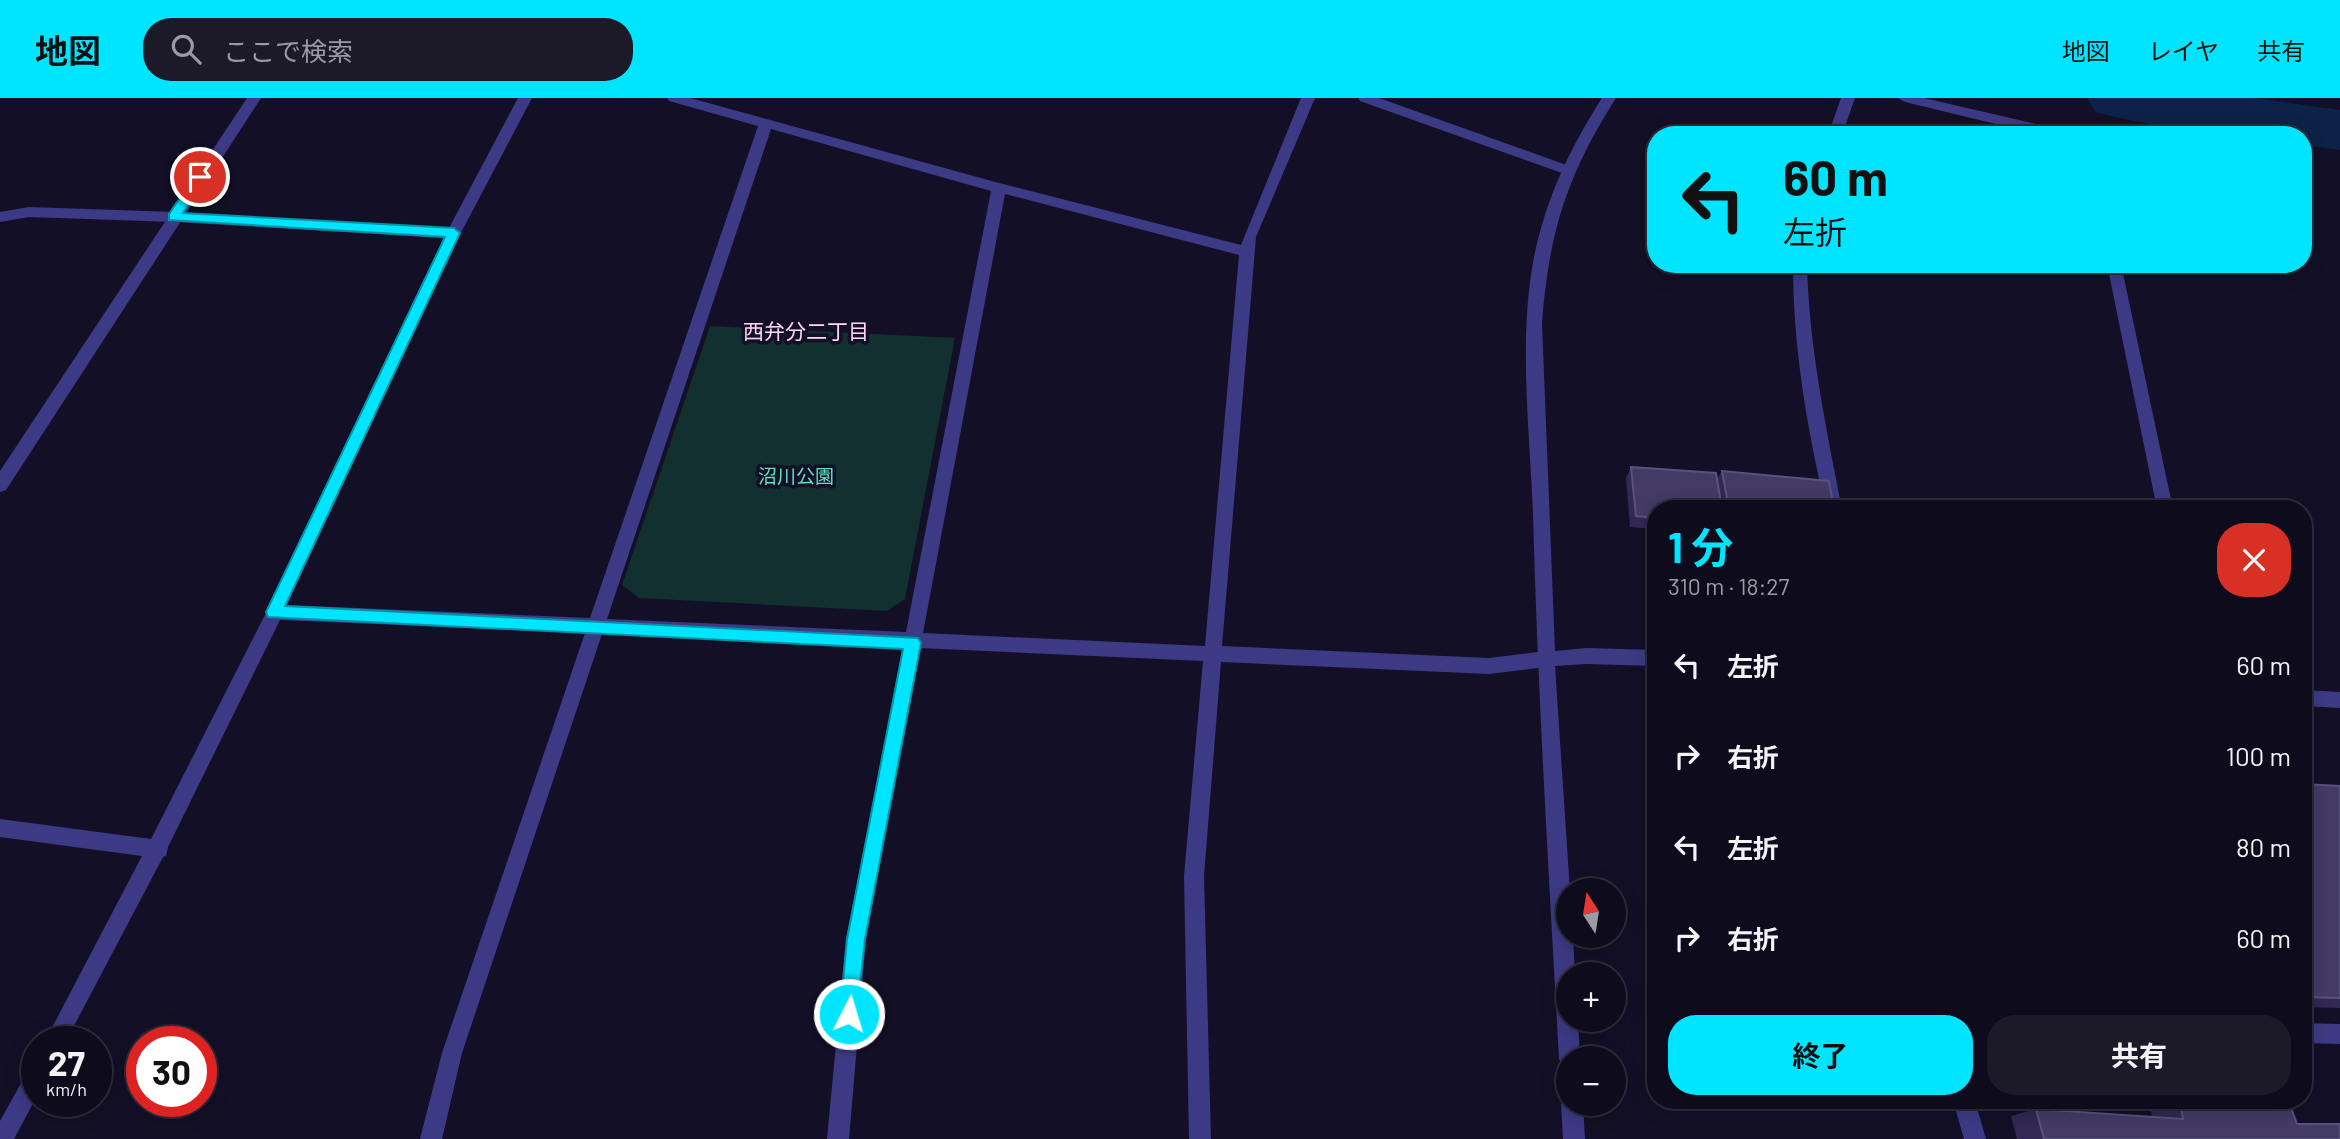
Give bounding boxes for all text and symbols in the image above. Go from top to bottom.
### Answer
search box [143,18,633,81]
text: 地図 [35,30,101,70]
icon: search [167,30,205,68]
text: ここで検索 [223,35,353,66]
text: 地図 [2062,36,2110,65]
text: レイヤ [2148,36,2219,65]
text: 共有 [2257,36,2305,65]
pin [170,147,230,207]
text: 60 m [1783,147,1888,206]
icon: left [1668,154,1759,245]
icon: arrive [181,158,219,196]
text: 左折 [1783,212,1847,250]
district label: 西弁分二丁目 [743,318,869,343]
park label: 沼川公園 [758,464,834,487]
text: 1 分 [1668,521,1733,571]
button: close [2217,523,2291,597]
text: 310 m · 18:27 [1668,572,1789,600]
icon: left [1668,646,1706,684]
text: 60 m [2236,649,2291,680]
text: 左折 [1727,650,1779,681]
icon: right [1668,737,1706,775]
text: 100 m [2226,740,2291,771]
text: 右折 [1727,741,1779,772]
icon: left [1668,828,1706,866]
text: 80 m [2236,831,2291,862]
text: 左折 [1727,832,1779,863]
north arrow [1556,878,1626,948]
map controls [1556,878,1626,1116]
icon: right [1668,919,1706,957]
text: 60 m [2236,922,2291,953]
text: 右折 [1727,923,1779,954]
button: + [1556,962,1626,1032]
position arrow [812,977,886,1051]
button: 終了 [1668,1015,1973,1095]
button: 共有 [1987,1015,2291,1095]
speed limit sign: 30 [126,1026,217,1117]
text: 27 [48,1041,85,1083]
button: − [1556,1046,1626,1116]
text: km/h [46,1078,87,1100]

